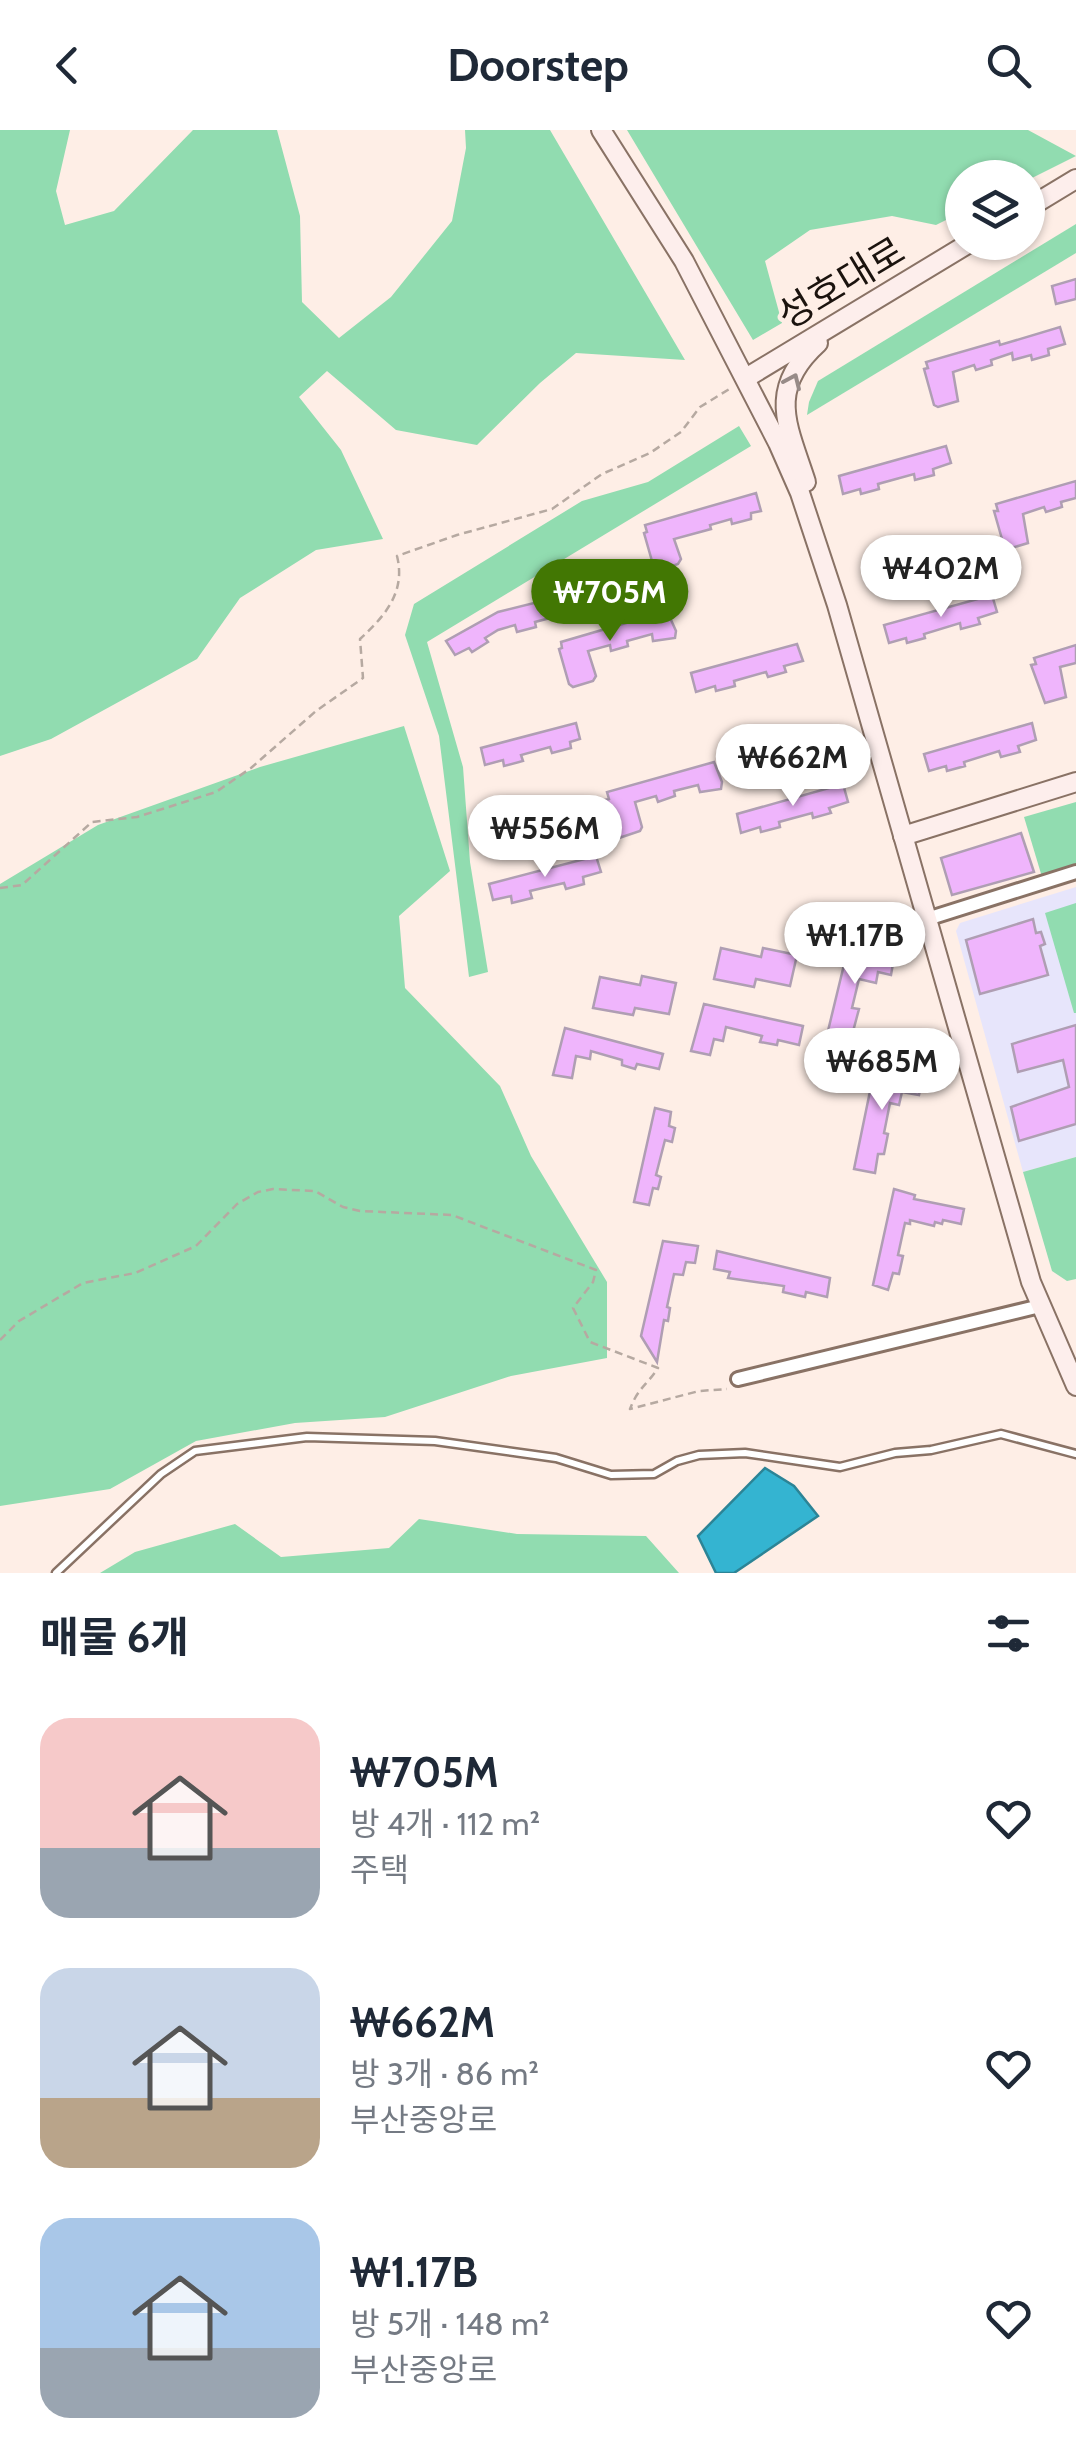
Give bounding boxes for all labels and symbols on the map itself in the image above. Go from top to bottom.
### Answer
street label: 성호대로 [769,226,913,339]
one-way arrow [781,373,801,391]
pin: ₩402M [871,535,1011,620]
pin: ₩705M [540,559,680,644]
pin: ₩662M [723,724,863,809]
pin: ₩556M [475,795,615,880]
pin: ₩1.17B [774,902,936,987]
pin: ₩685M [812,1028,952,1113]

